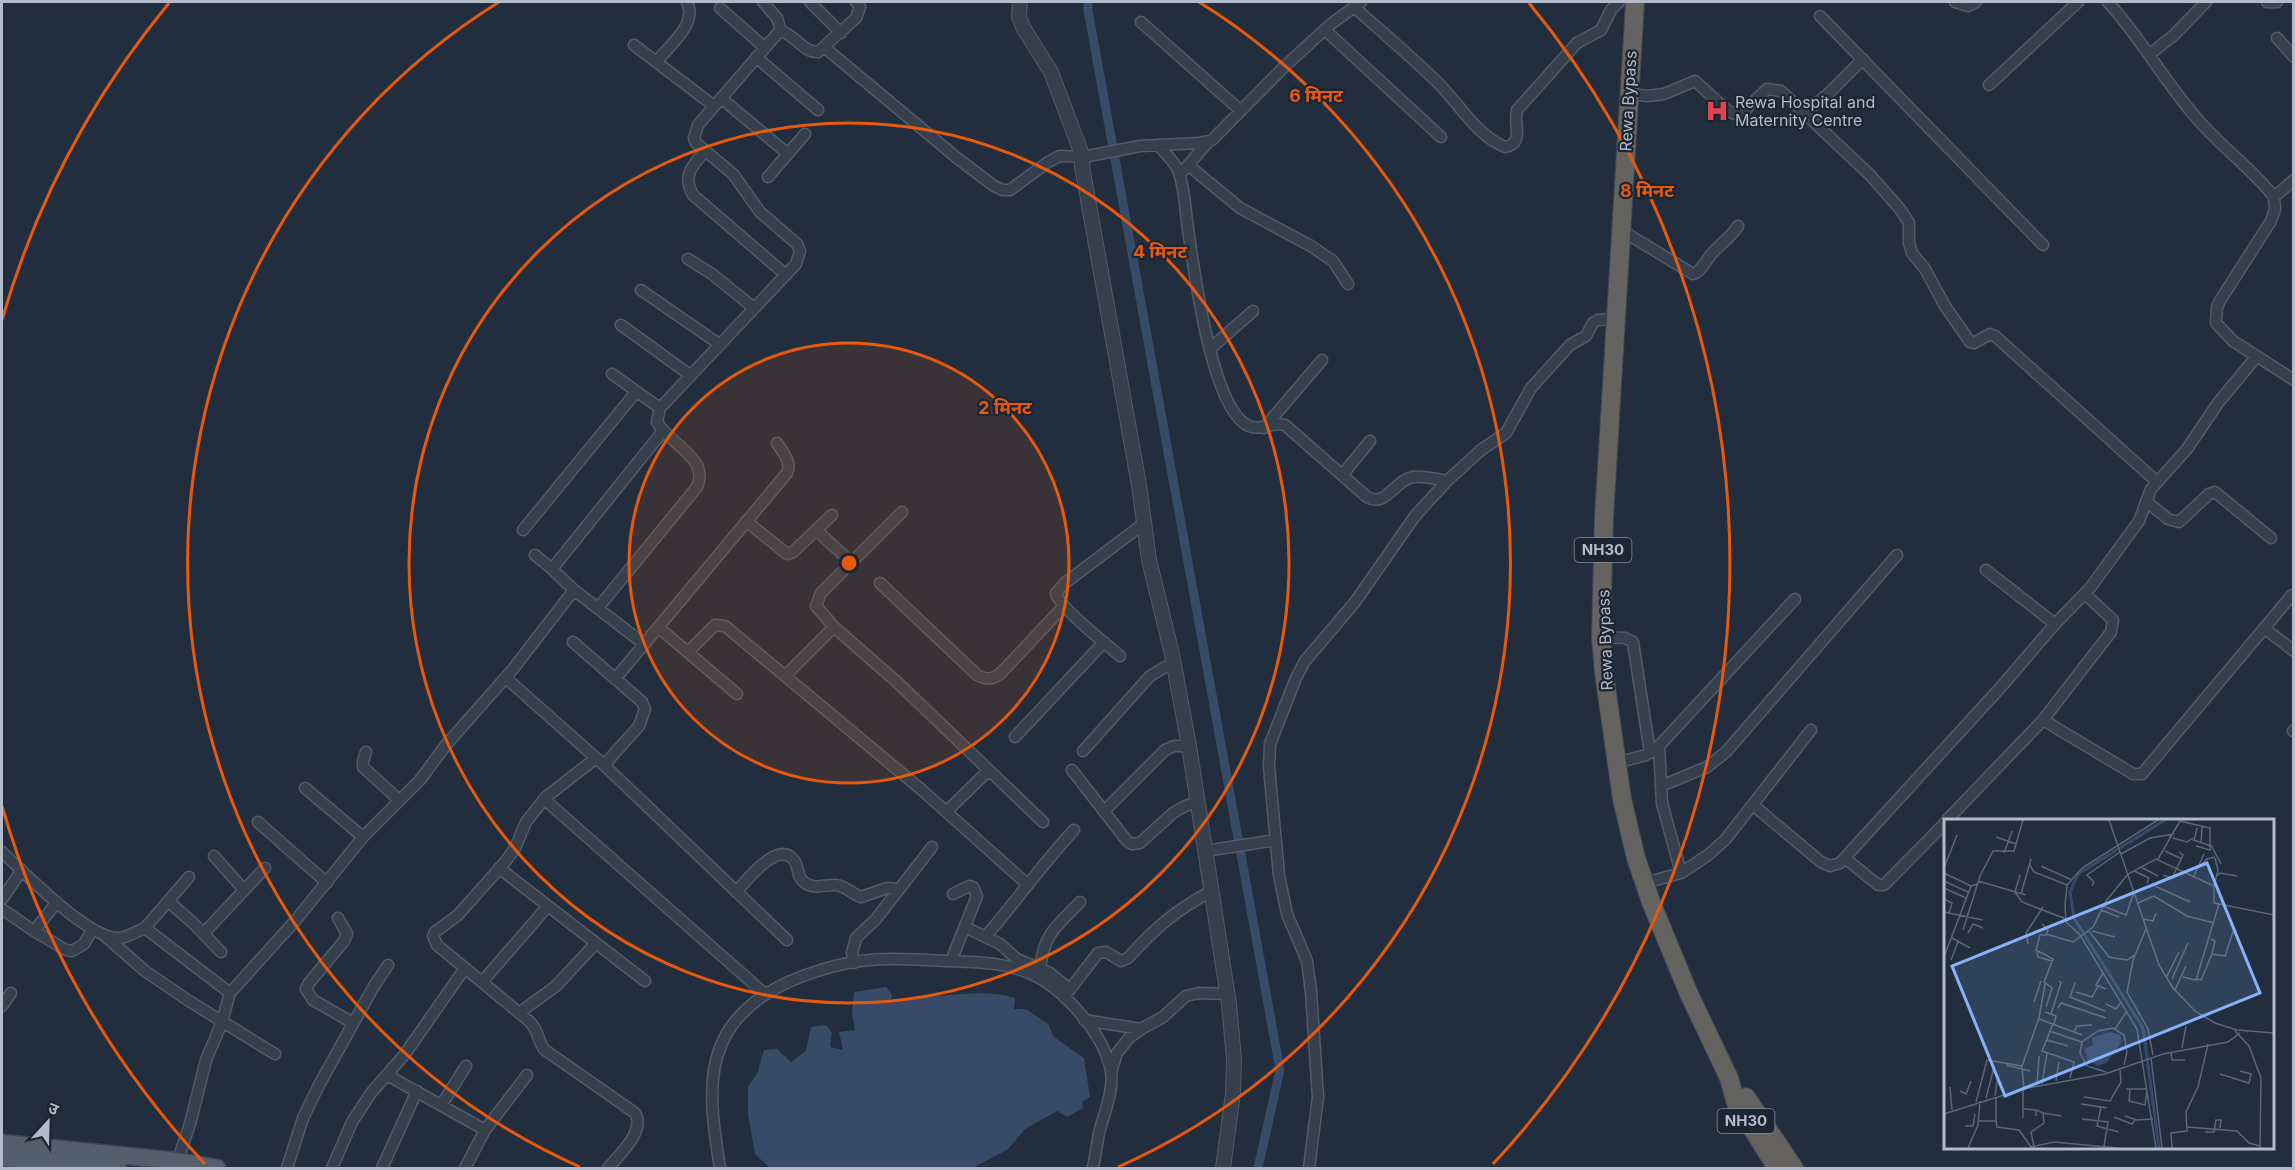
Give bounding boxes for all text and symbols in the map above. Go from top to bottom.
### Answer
street label: Rewa Bypass [1615,50,1641,152]
text: 6 मिनट [1289,85,1343,106]
place label: Rewa Hospital and Maternity Centre [1735,92,1875,130]
hospital icon: Rewa Hospital and Maternity Centre [1704,98,1730,124]
text: 8 मिनट [1620,180,1674,201]
text: 4 मिनट [1133,241,1187,262]
text: 2 मिनट [978,397,1032,418]
road number: NH30 [1574,538,1632,562]
centre of rings [839,553,859,573]
street label: Rewa Bypass [1593,589,1617,691]
inset map [1944,819,2274,1149]
north arrow [18,1092,78,1152]
text: उ [46,1097,62,1119]
road number: NH30 [1718,1109,1774,1133]

